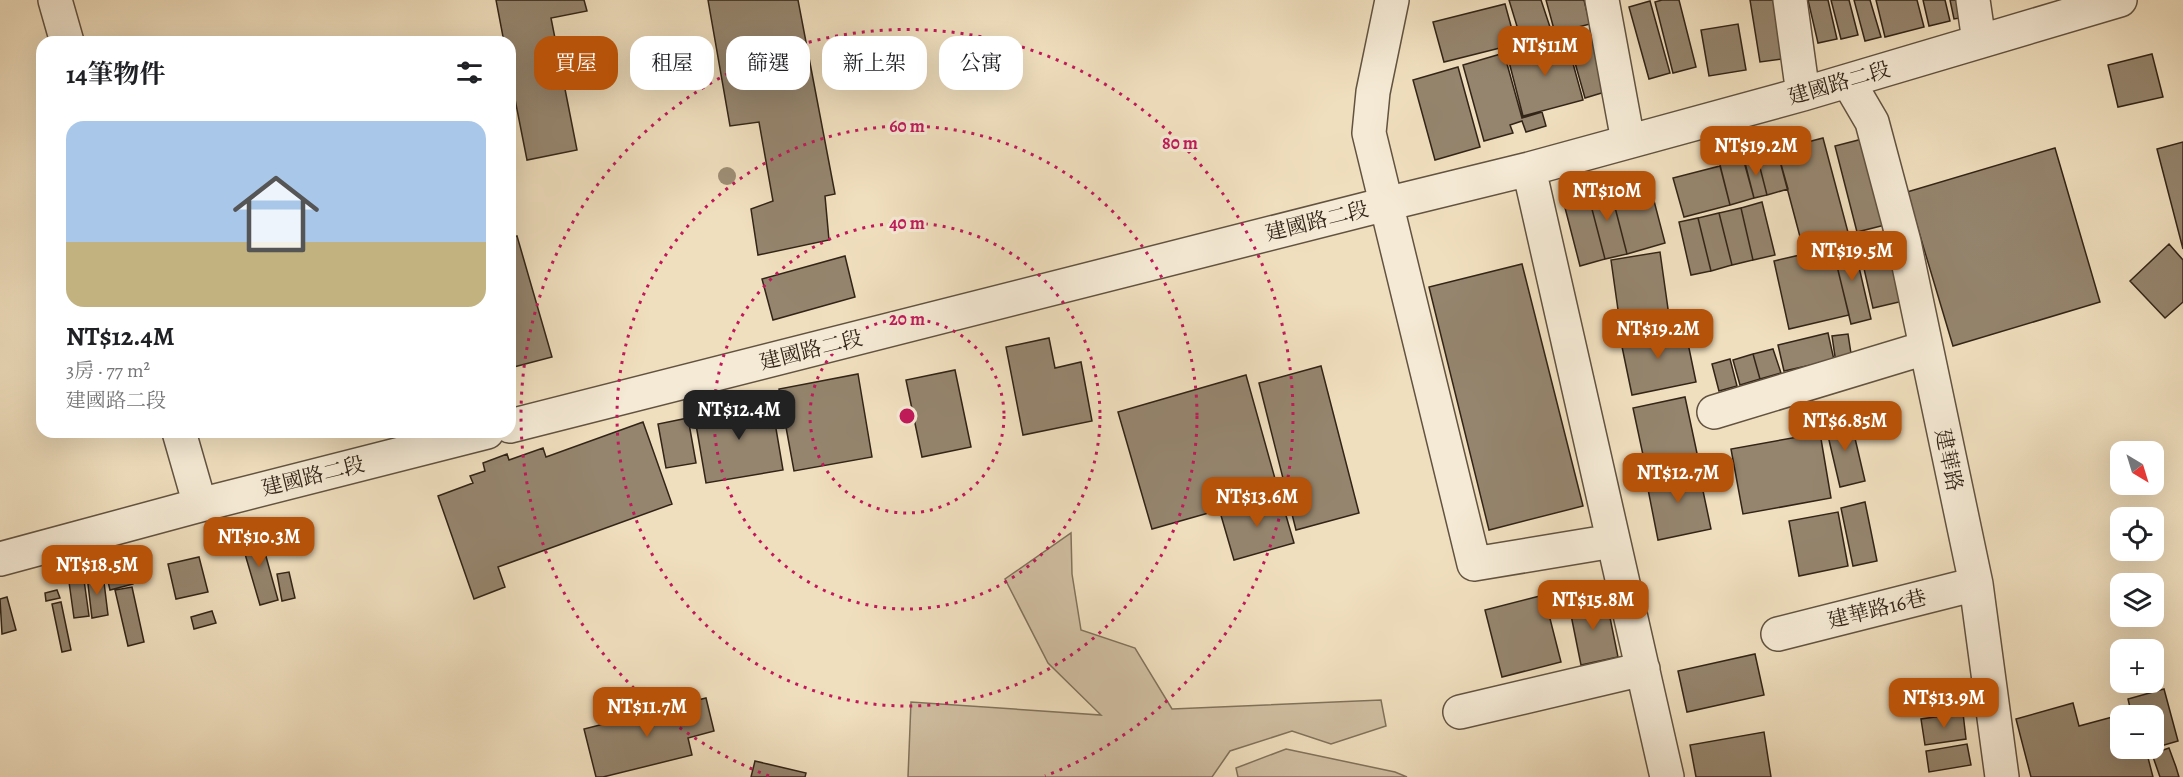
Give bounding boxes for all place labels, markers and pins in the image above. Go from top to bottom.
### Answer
pin: NT$11M [1496,26,1594,77]
pin: NT$19.2M [1694,126,1818,177]
pin: NT$10M [1558,171,1656,222]
pin: NT$19.5M [1790,231,1914,282]
pin: NT$19.2M [1596,309,1720,360]
pin: NT$12.4M [677,390,801,441]
pin: NT$6.85M [1783,401,1907,452]
centre of rings [897,406,917,426]
pin: NT$12.7M [1616,453,1740,504]
pin: NT$13.6M [1195,477,1319,528]
pin: NT$10.3M [197,517,321,568]
pin: NT$18.5M [35,545,159,596]
pin: NT$15.8M [1531,580,1655,631]
pin: NT$13.9M [1882,678,2006,729]
pin: NT$11.7M [585,687,709,738]

